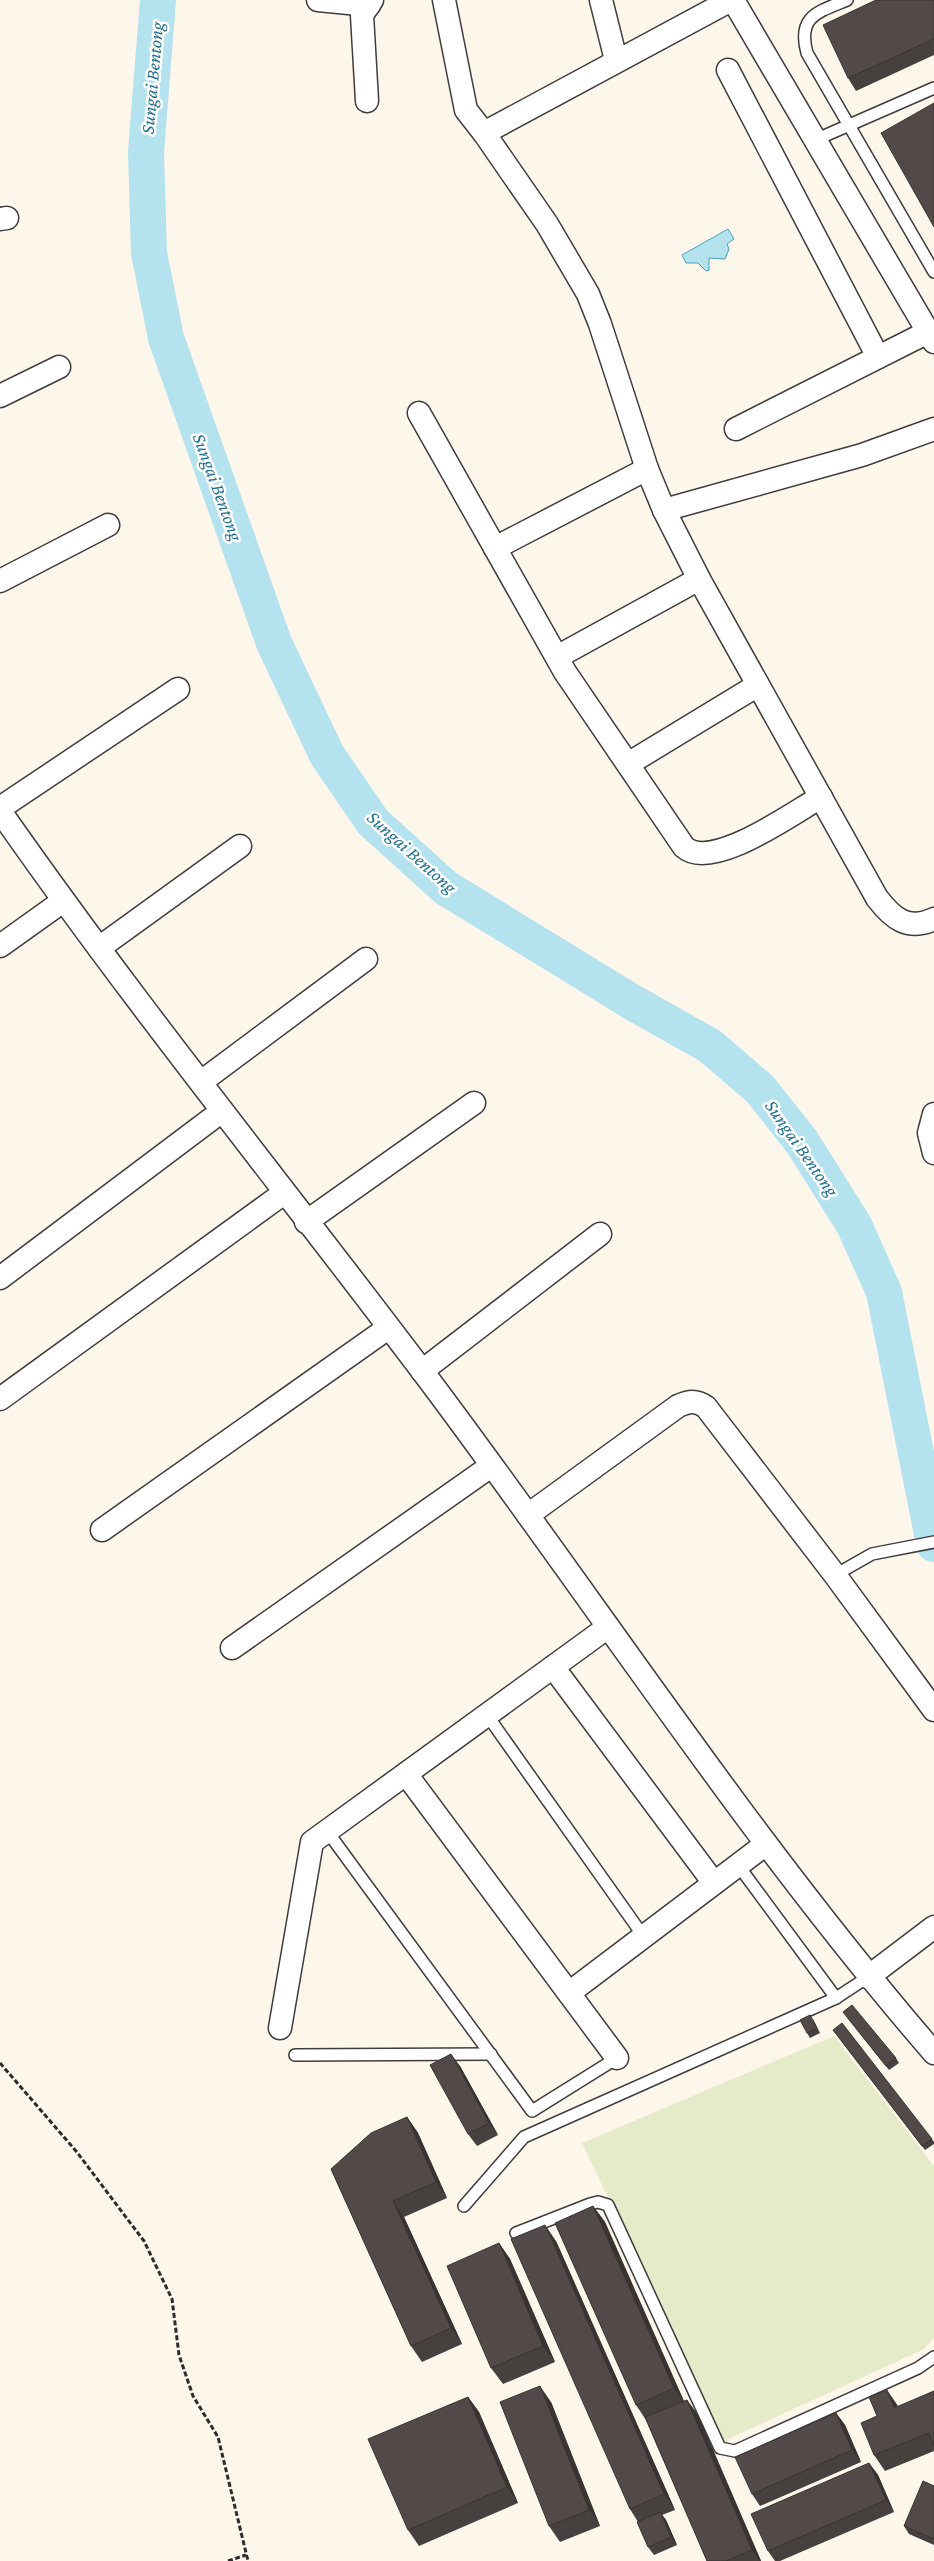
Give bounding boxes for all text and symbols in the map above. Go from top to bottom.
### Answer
water label: Sungai Bentong [137,20,167,135]
water label: Sungai Bentong [189,430,247,544]
water label: Sungai Bentong [363,806,461,898]
water label: Sungai Bentong [761,1096,843,1201]

